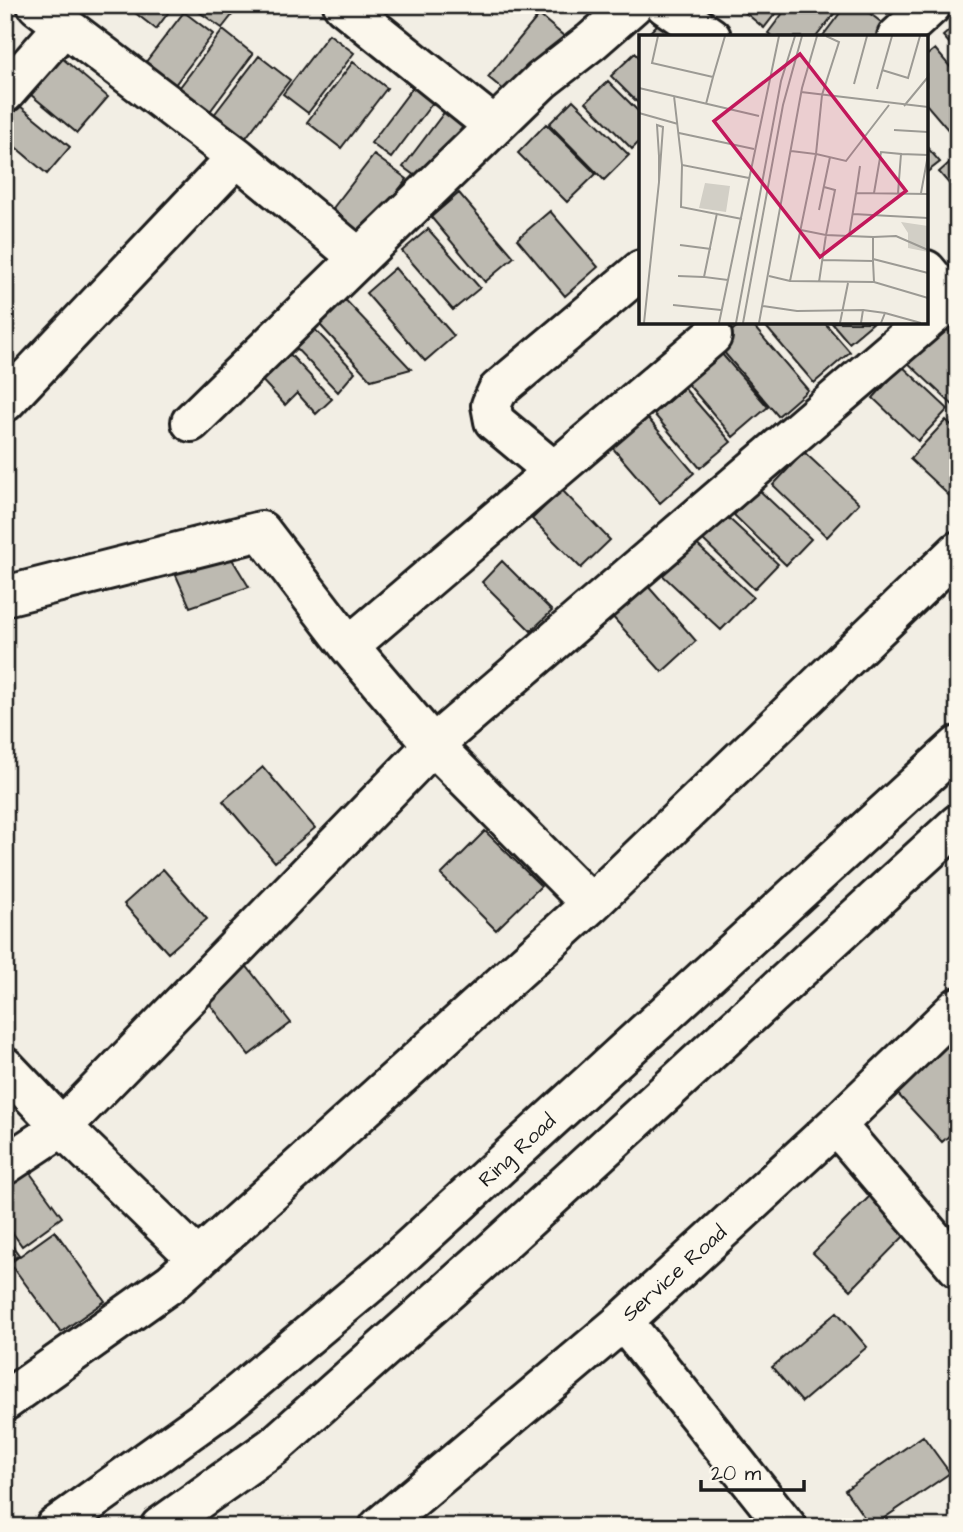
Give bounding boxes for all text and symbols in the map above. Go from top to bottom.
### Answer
inset map [639,35,928,324]
street label: Ring Road [472,1107,564,1195]
street label: Service Road [616,1218,733,1328]
scale bar [701,1448,804,1492]
text: 20 m [711,1459,762,1488]

